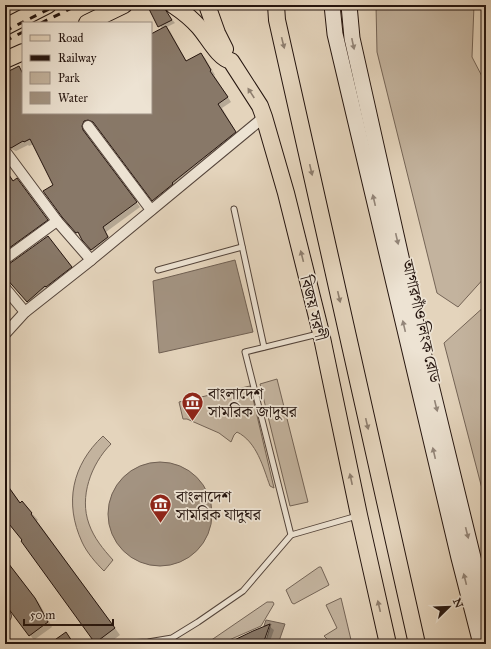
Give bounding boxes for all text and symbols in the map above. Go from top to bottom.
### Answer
legend [22,22,152,114]
text: Road [58,31,84,45]
one-way arrow [280,37,286,49]
one-way arrow [351,38,357,50]
text: Railway [58,51,97,65]
text: Park [58,71,80,85]
one-way arrow [247,88,255,98]
text: Water [58,91,88,105]
one-way arrow [308,164,314,176]
one-way arrow [371,193,377,206]
one-way arrow [395,233,401,245]
one-way arrow [298,250,304,263]
street label: আগারগাঁও লিংক রোড [398,257,445,385]
street label: বিজয় সরণী [296,273,331,343]
one-way arrow [337,291,343,303]
one-way arrow [401,320,407,332]
place label: বাংলাদেশ সামরিক জাদুঘর [207,384,298,421]
museum icon: বাংলাদেশ সামরিক জাদুঘর [179,389,205,422]
one-way arrow [434,400,440,412]
one-way arrow [365,418,371,430]
one-way arrow [431,446,437,459]
one-way arrow [348,473,354,485]
place label: বাংলাদেশ সামরিক যাদুঘর [175,487,262,524]
museum icon: বাংলাদেশ সামরিক যাদুঘর [147,492,173,525]
one-way arrow [464,527,470,539]
one-way arrow [461,573,467,585]
north arrow [429,587,469,627]
text: N [450,596,466,611]
one-way arrow [376,600,382,612]
scale bar [24,601,113,627]
text: 50 m [30,608,55,622]

